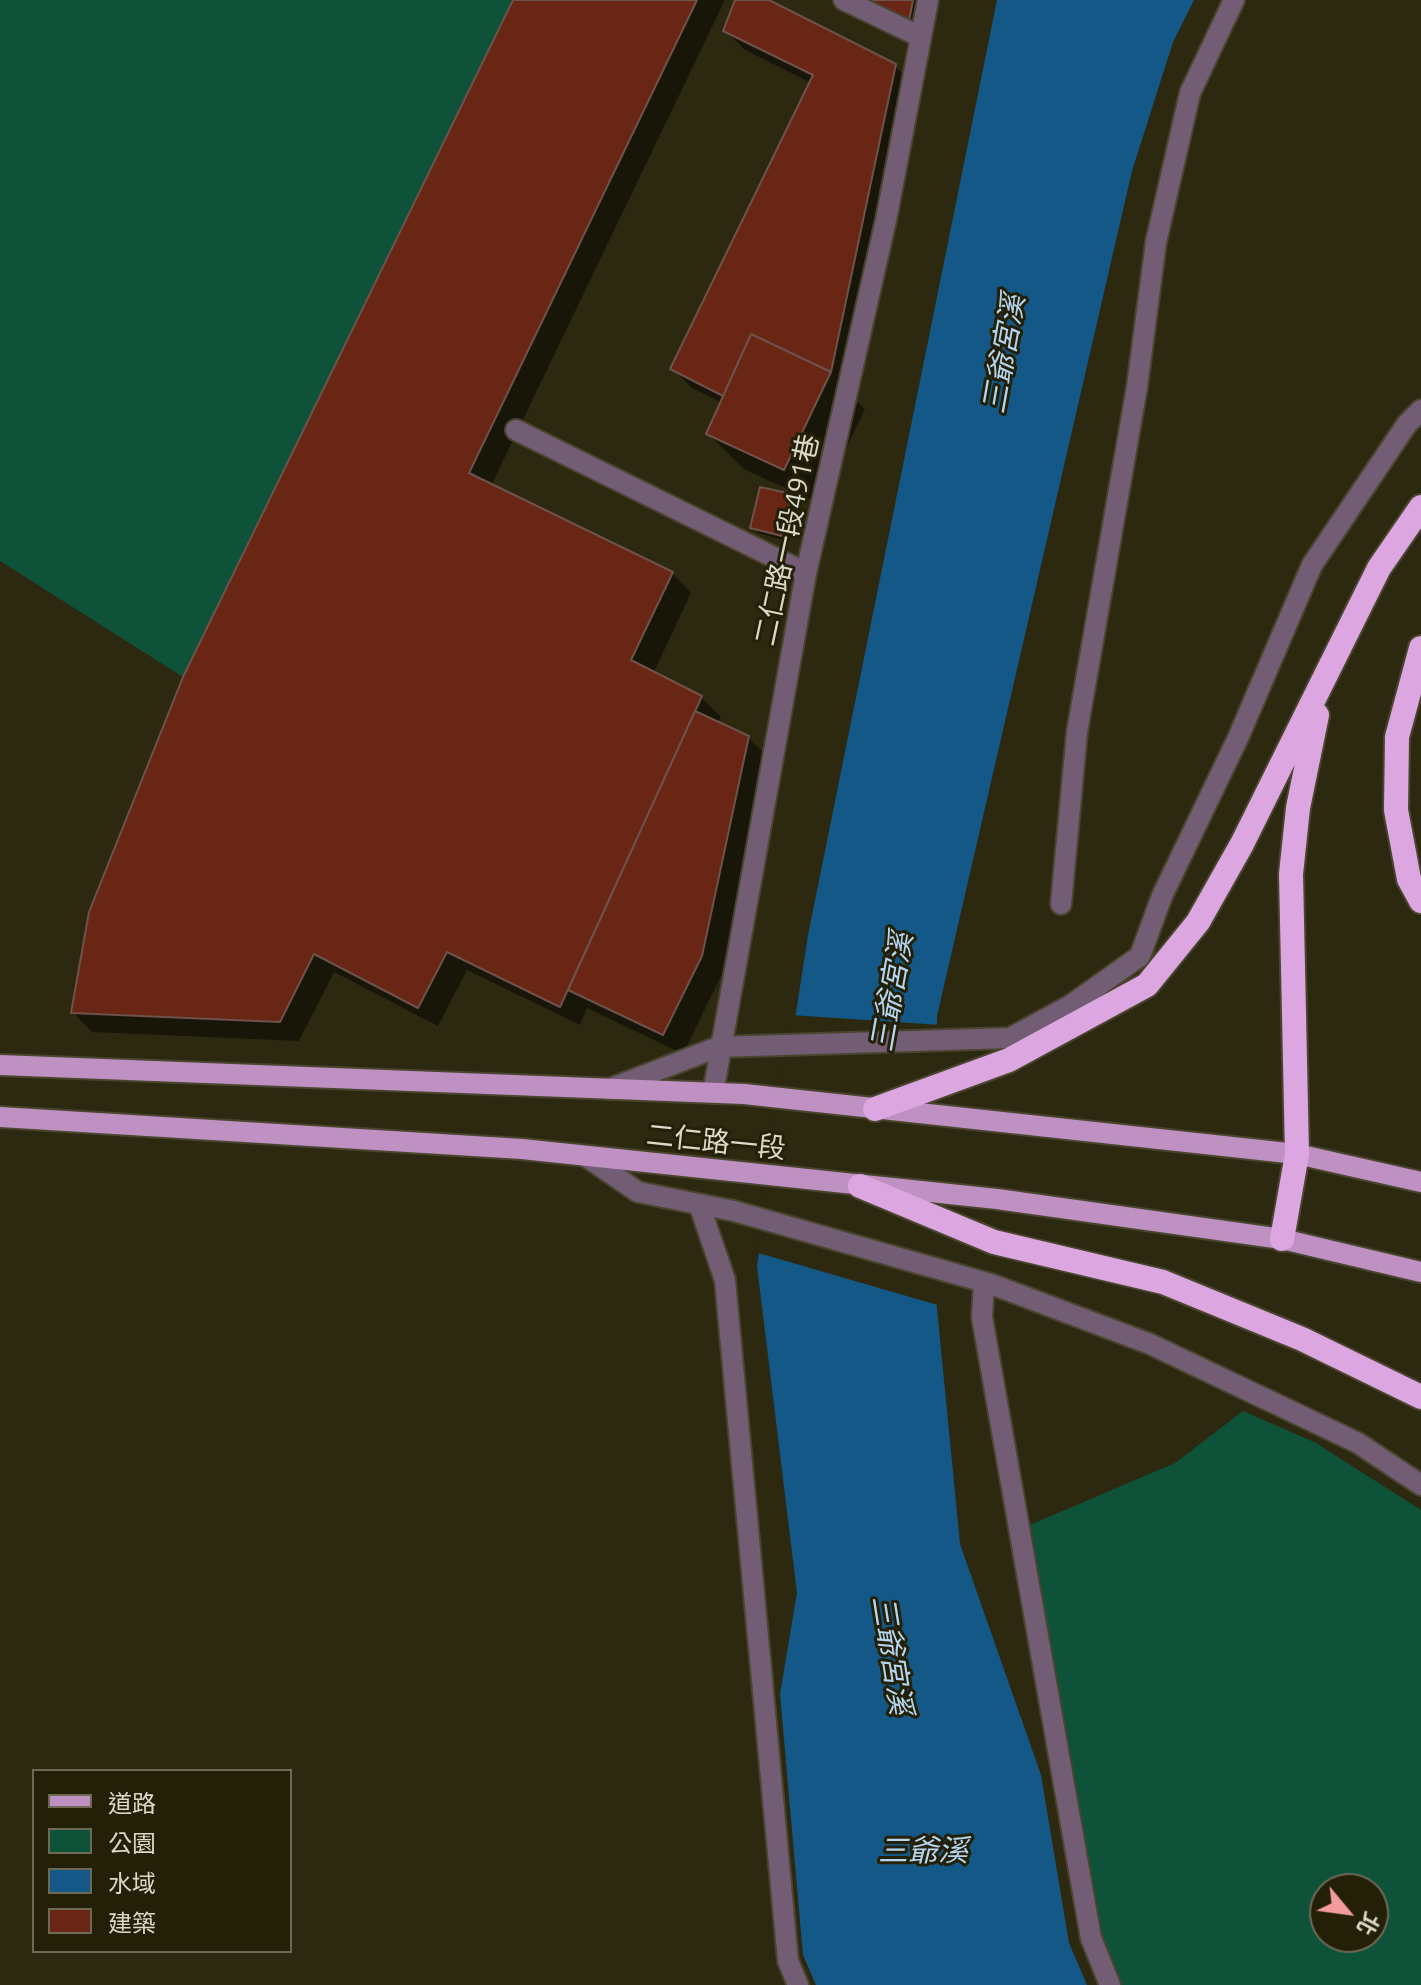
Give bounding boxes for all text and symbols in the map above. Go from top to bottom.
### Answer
water label: 三爺宮溪 [976,292,1032,416]
street label: 二仁路一段491巷 [748,431,826,649]
water label: 三爺宮溪 [864,930,920,1054]
street label: 二仁路一段 [645,1118,787,1166]
water label: 三爺宮溪 [865,1593,919,1717]
legend [32,1769,292,1953]
text: 道路 [108,1790,156,1817]
text: 公園 [108,1830,156,1857]
water label: 三爺溪 [878,1833,968,1869]
text: 水域 [108,1870,156,1897]
north arrow [1309,1873,1389,1953]
text: 北 [1352,1908,1385,1940]
text: 建築 [108,1910,156,1937]

